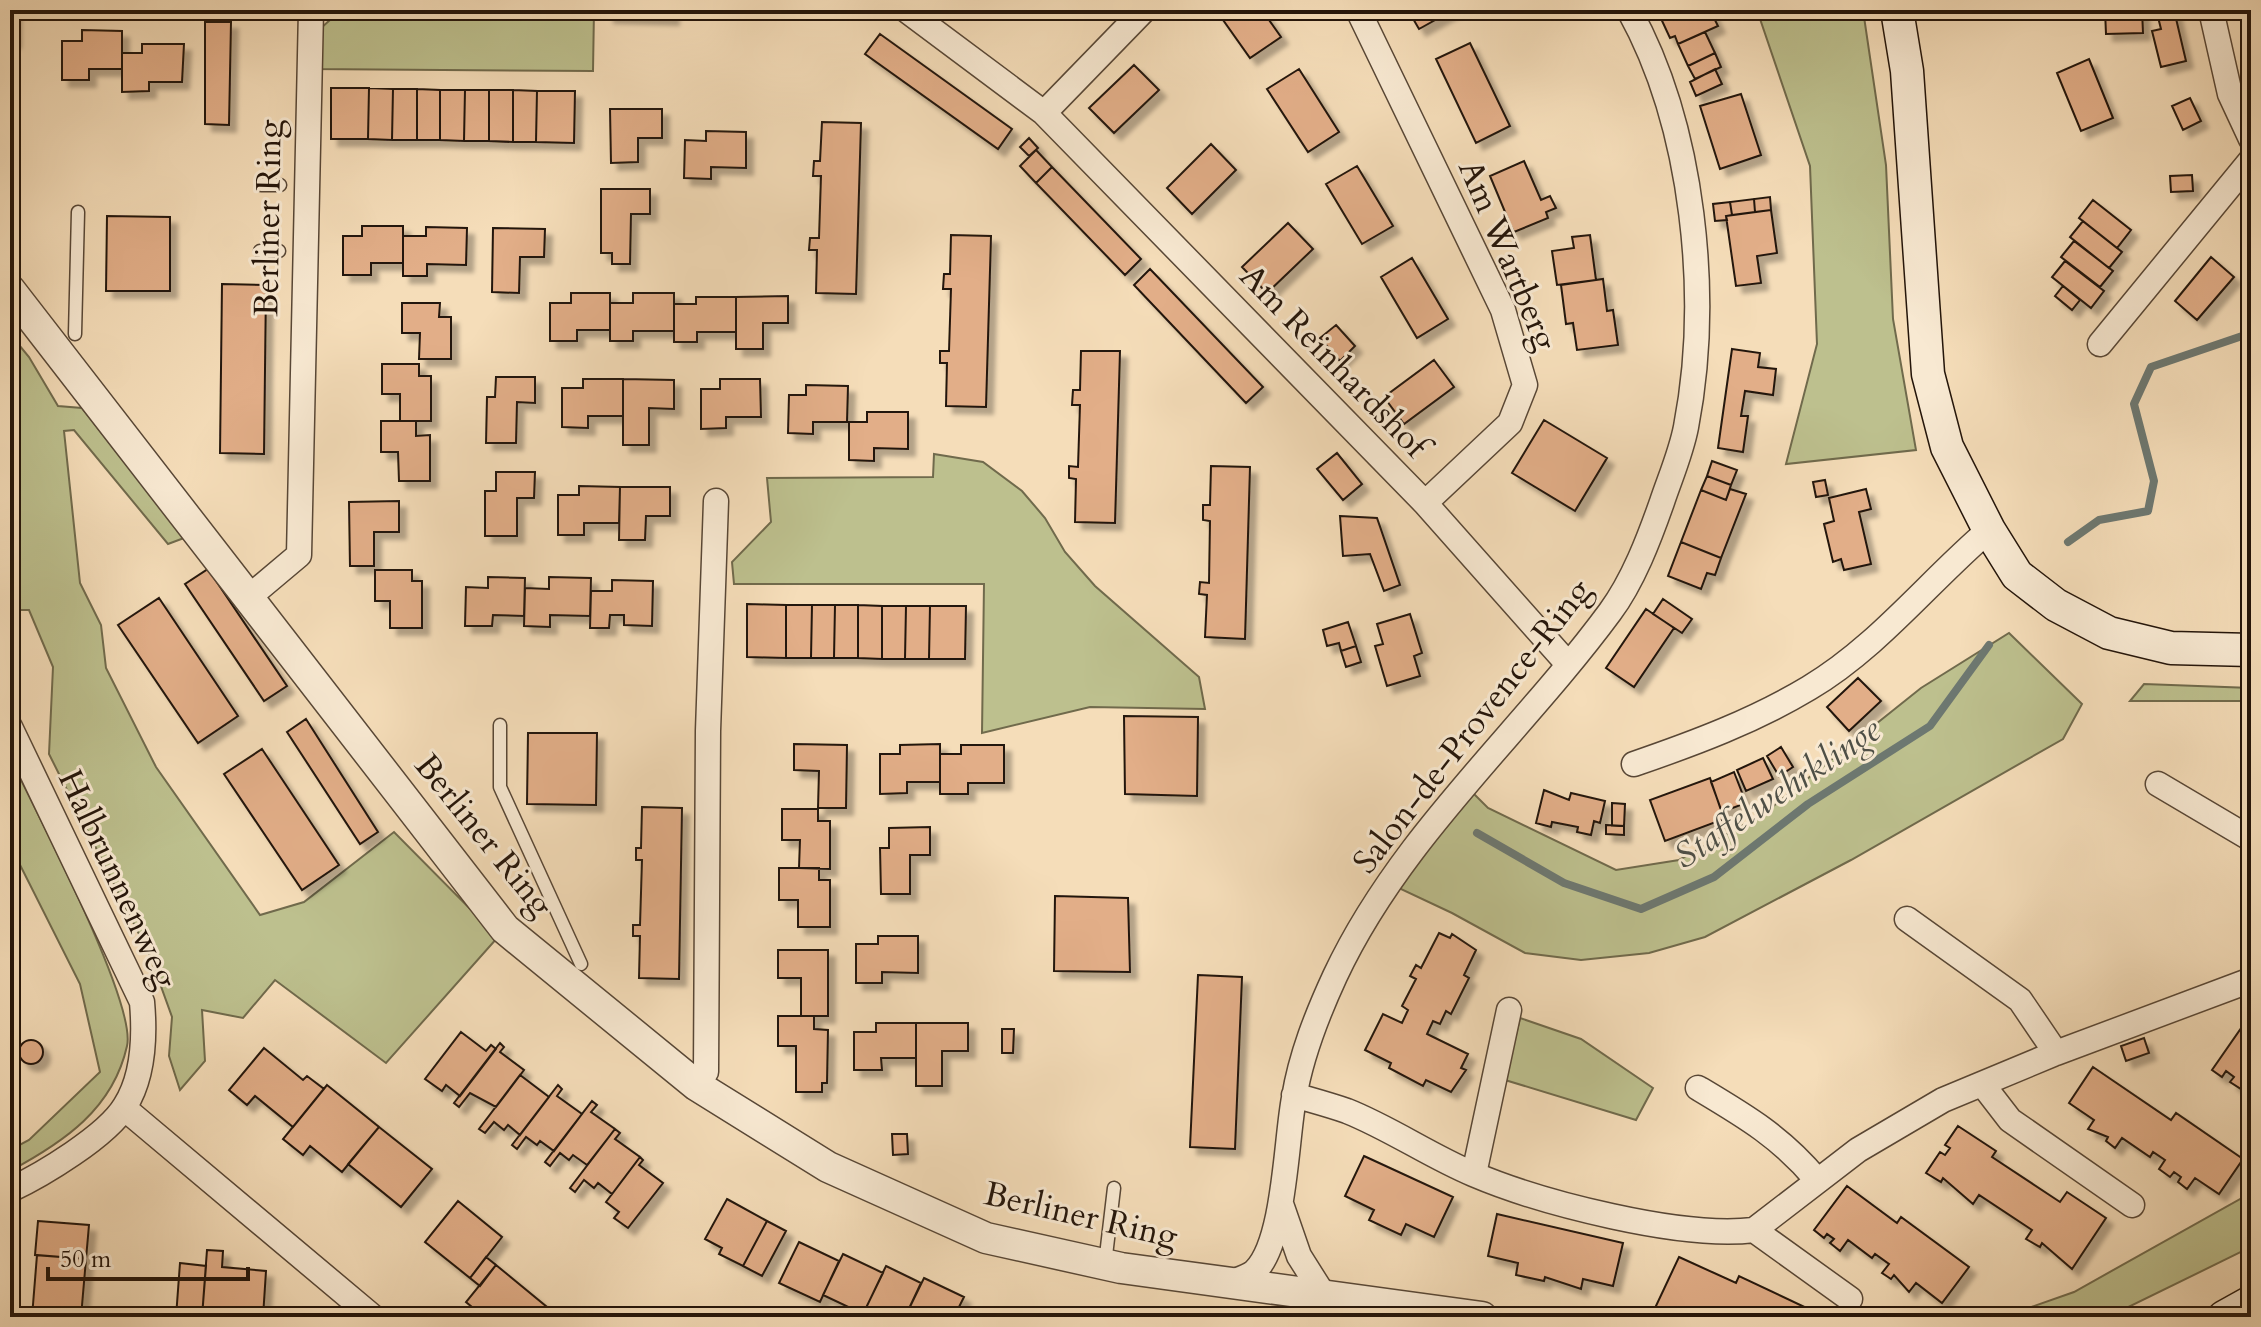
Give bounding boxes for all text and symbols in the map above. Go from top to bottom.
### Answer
street label: Berliner Ring [243,119,293,317]
street label: Am Wartberg [1447,153,1569,357]
street label: Am Reinhardshof [1230,254,1442,472]
street label: Salon-de-Provence-Ring [1342,569,1602,883]
water label: Staffelwehrklinge [1664,705,1891,880]
street label: Berliner Ring [404,744,564,926]
street label: Halbrunnenweg [47,762,189,996]
street label: Berliner Ring [980,1170,1182,1260]
scale bar [48,1231,248,1281]
text: 50 m [60,1243,112,1276]

